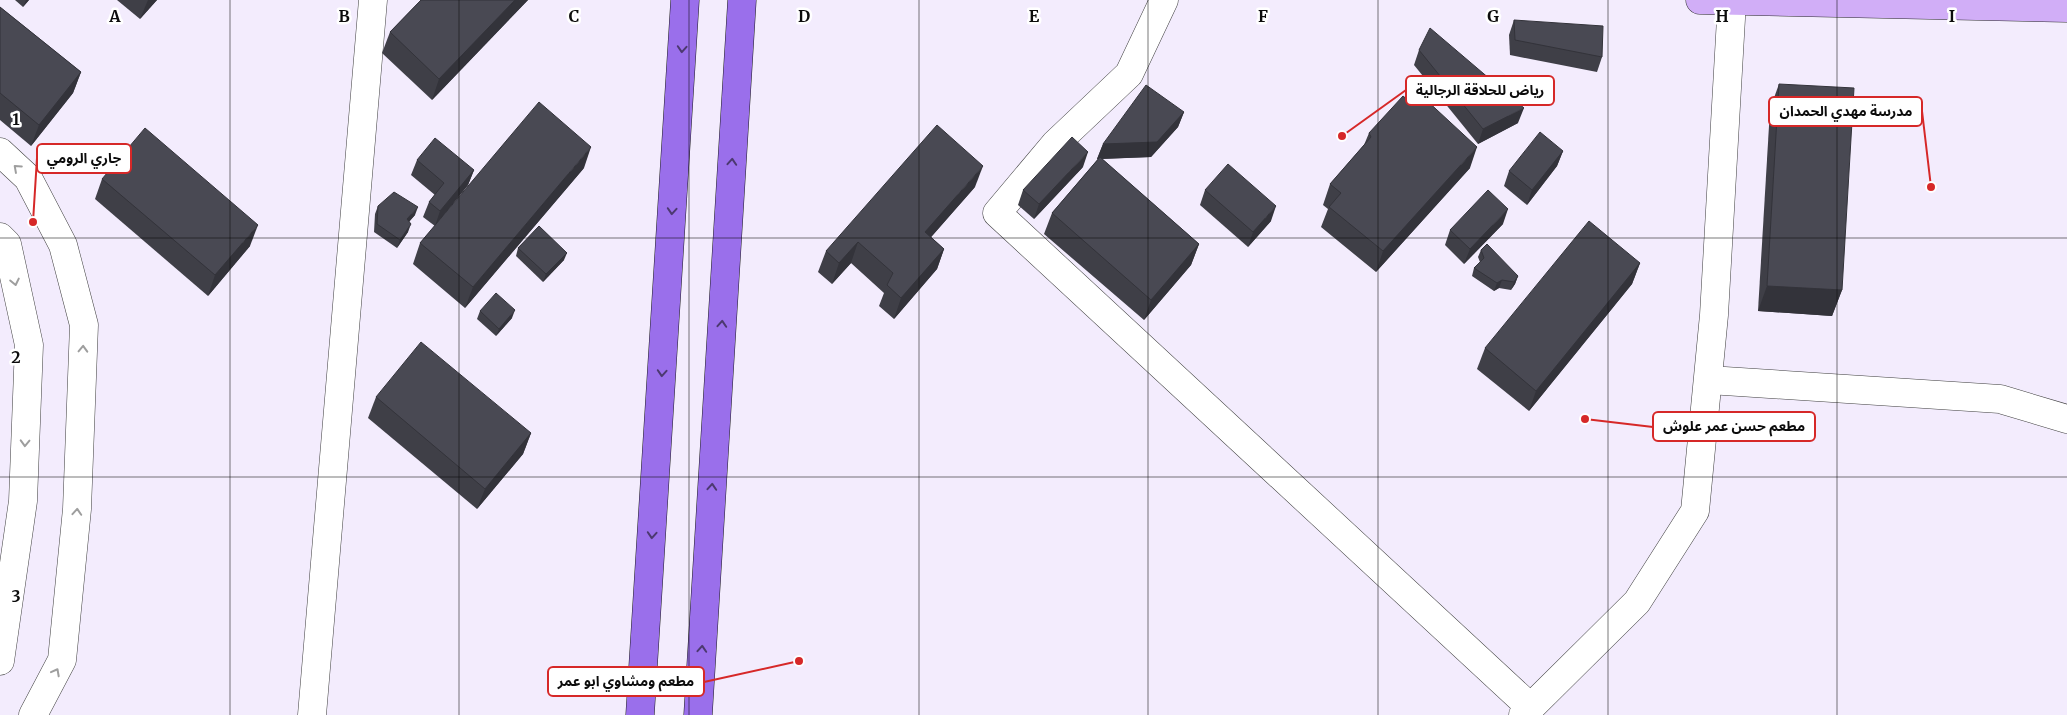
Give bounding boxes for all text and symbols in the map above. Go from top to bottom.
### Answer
text: A [108,6,121,26]
text: B [338,6,350,26]
text: C [569,6,579,26]
text: D [798,6,810,26]
text: E [1029,6,1040,26]
text: F [1258,6,1268,26]
text: G [1487,6,1499,26]
text: H [1715,6,1729,26]
text: I [1949,6,1955,26]
one-way arrow [676,45,687,53]
callout: رياض للحلاقة الرجالية [1406,76,1554,105]
text: رياض للحلاقة الرجالية [1416,81,1544,99]
callout: مدرسة مهدي الحمدان [1769,97,1922,126]
text: مدرسة مهدي الحمدان [1780,102,1912,122]
text: 1 [12,109,20,129]
callout: جاري الرومي [37,144,131,173]
text: جاري الرومي [47,149,121,169]
one-way arrow [726,158,737,166]
one-way arrow [14,165,23,174]
one-way arrow [666,207,677,215]
one-way arrow [10,277,20,286]
one-way arrow [716,320,727,328]
one-way arrow [78,345,89,353]
text: 2 [11,347,21,367]
one-way arrow [656,369,667,377]
callout: مطعم حسن عمر علوش [1653,412,1815,441]
text: مطعم حسن عمر علوش [1663,417,1805,437]
one-way arrow [20,439,30,447]
one-way arrow [706,482,717,490]
one-way arrow [71,507,82,515]
one-way arrow [646,531,657,539]
text: 3 [11,586,21,606]
one-way arrow [696,645,707,653]
callout: مطعم ومشاوي ابو عمر [548,667,704,696]
one-way arrow [50,668,60,677]
text: مطعم ومشاوي ابو عمر [557,672,694,692]

